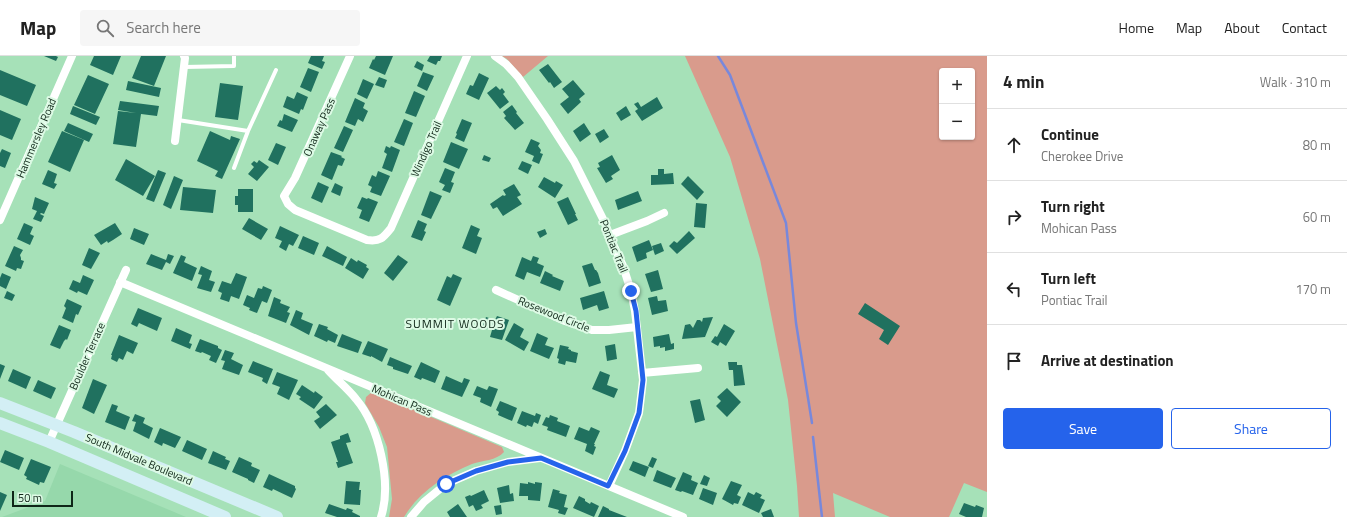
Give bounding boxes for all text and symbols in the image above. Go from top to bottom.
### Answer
search box [80,10,360,46]
text: Map [20,13,56,42]
text: Search here [126,16,201,39]
icon: search [94,17,116,39]
text: Home [1119,17,1154,38]
text: Map [1176,17,1202,38]
text: About [1224,17,1260,38]
text: Contact [1282,17,1327,38]
map controls [939,68,975,140]
button: + [939,68,975,104]
text: 4 min [1003,69,1044,95]
text: Walk · 310 m [1260,72,1331,92]
street label: Hammersley Road [12,95,60,180]
street label: Onaway Pass [299,95,339,159]
button: − [939,104,975,140]
street label: Windigo Trail [407,119,445,179]
text: Continue [1041,123,1099,146]
icon: ahead [1003,134,1025,156]
text: 80 m [1303,135,1331,155]
text: Cherokee Drive [1041,146,1123,166]
text: Turn right [1041,195,1105,218]
icon: right [1003,206,1025,228]
text: 60 m [1303,207,1331,227]
street label: Pontiac Trail [596,217,632,275]
text: Mohican Pass [1041,218,1117,238]
text: Turn left [1041,267,1096,290]
icon: left [1003,278,1025,300]
text: 170 m [1295,279,1331,299]
route end [622,282,640,300]
text: Pontiac Trail [1041,290,1108,310]
street label: Rosewood Circle [516,292,593,336]
district label: SUMMIT WOODS [405,314,505,333]
street label: Boulder Terrace [65,319,109,392]
text: Arrive at destination [1041,349,1174,372]
icon: arrive [1003,350,1025,372]
street label: Mohican Pass [369,380,435,420]
button: Save [1003,408,1163,449]
button: Share [1171,408,1331,449]
street label: South Midvale Boulevard [83,429,195,489]
route start [437,475,455,493]
scale bar [12,489,73,508]
text: 50 m [18,490,42,506]

